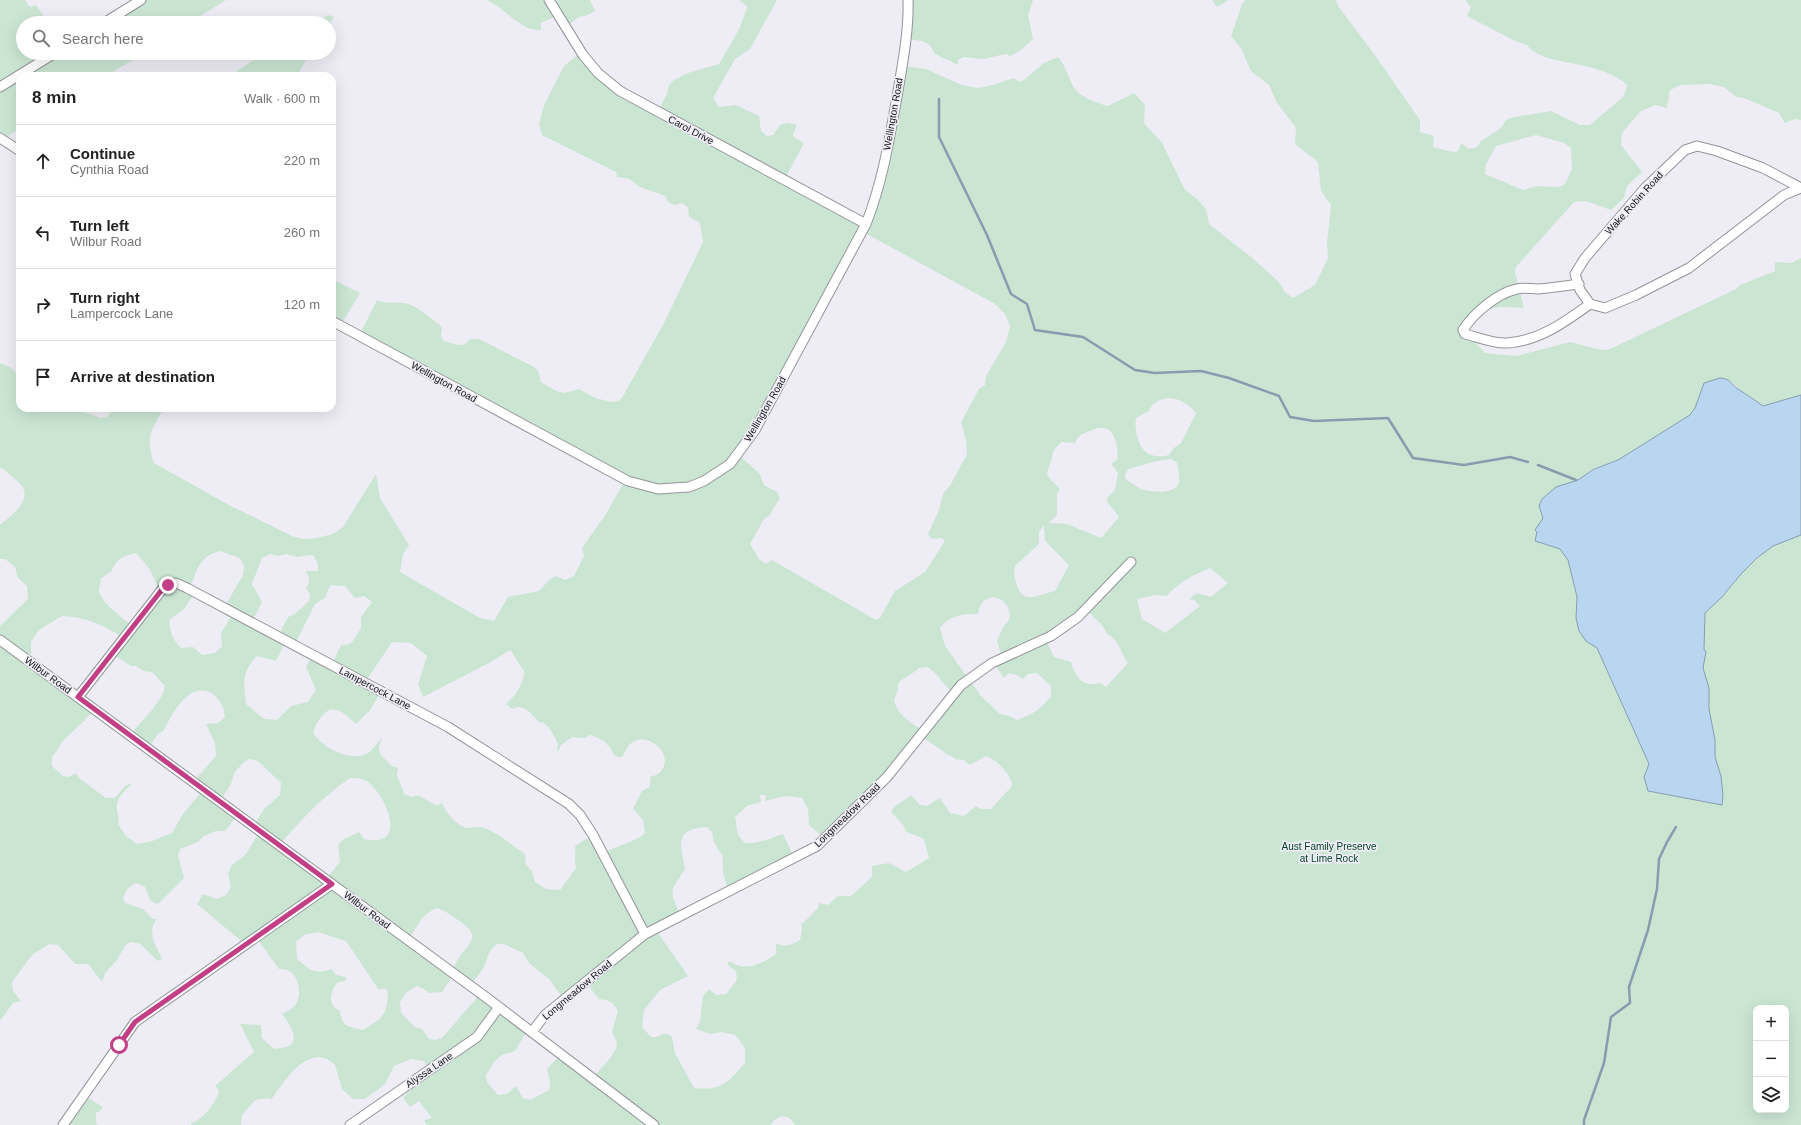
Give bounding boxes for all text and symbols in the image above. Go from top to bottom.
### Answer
search box [16,16,336,60]
icon: search [30,27,52,49]
text: Search here [62,30,144,47]
street label: Wellington Road [881,77,905,151]
text: 8 min [32,88,76,107]
text: Walk · 600 m [244,91,320,106]
street label: Carol Drive [666,113,716,147]
text: Continue [70,145,135,162]
icon: ahead [32,150,54,172]
text: 220 m [284,153,320,168]
text: Cynthia Road [70,162,149,177]
street label: Wake Robin Road [1603,169,1665,237]
text: Turn left [70,217,129,234]
icon: left [32,222,54,244]
text: 260 m [284,225,320,240]
text: Wilbur Road [70,234,142,249]
text: Turn right [70,289,140,306]
icon: right [32,294,54,316]
text: 120 m [284,297,320,312]
text: Lampercock Lane [70,306,173,321]
street label: Wellington Road [409,359,479,405]
icon: arrive [32,366,54,388]
text: Arrive at destination [70,368,215,385]
street label: Wellington Road [742,375,788,443]
route end [159,576,177,594]
street label: Wilbur Road [23,654,73,696]
street label: Lampercock Lane [337,664,413,712]
street label: Longmeadow Road [812,781,882,849]
park label: Aust Family Preserve at Lime Rock [1281,841,1377,864]
street label: Wilbur Road [342,889,392,931]
street label: Longmeadow Road [540,958,614,1022]
map controls [1753,1005,1789,1113]
button: + [1753,1005,1789,1041]
route start [110,1036,128,1054]
button: − [1753,1041,1789,1077]
street label: Alyssa Lane [403,1050,455,1090]
button: layers [1753,1077,1789,1113]

